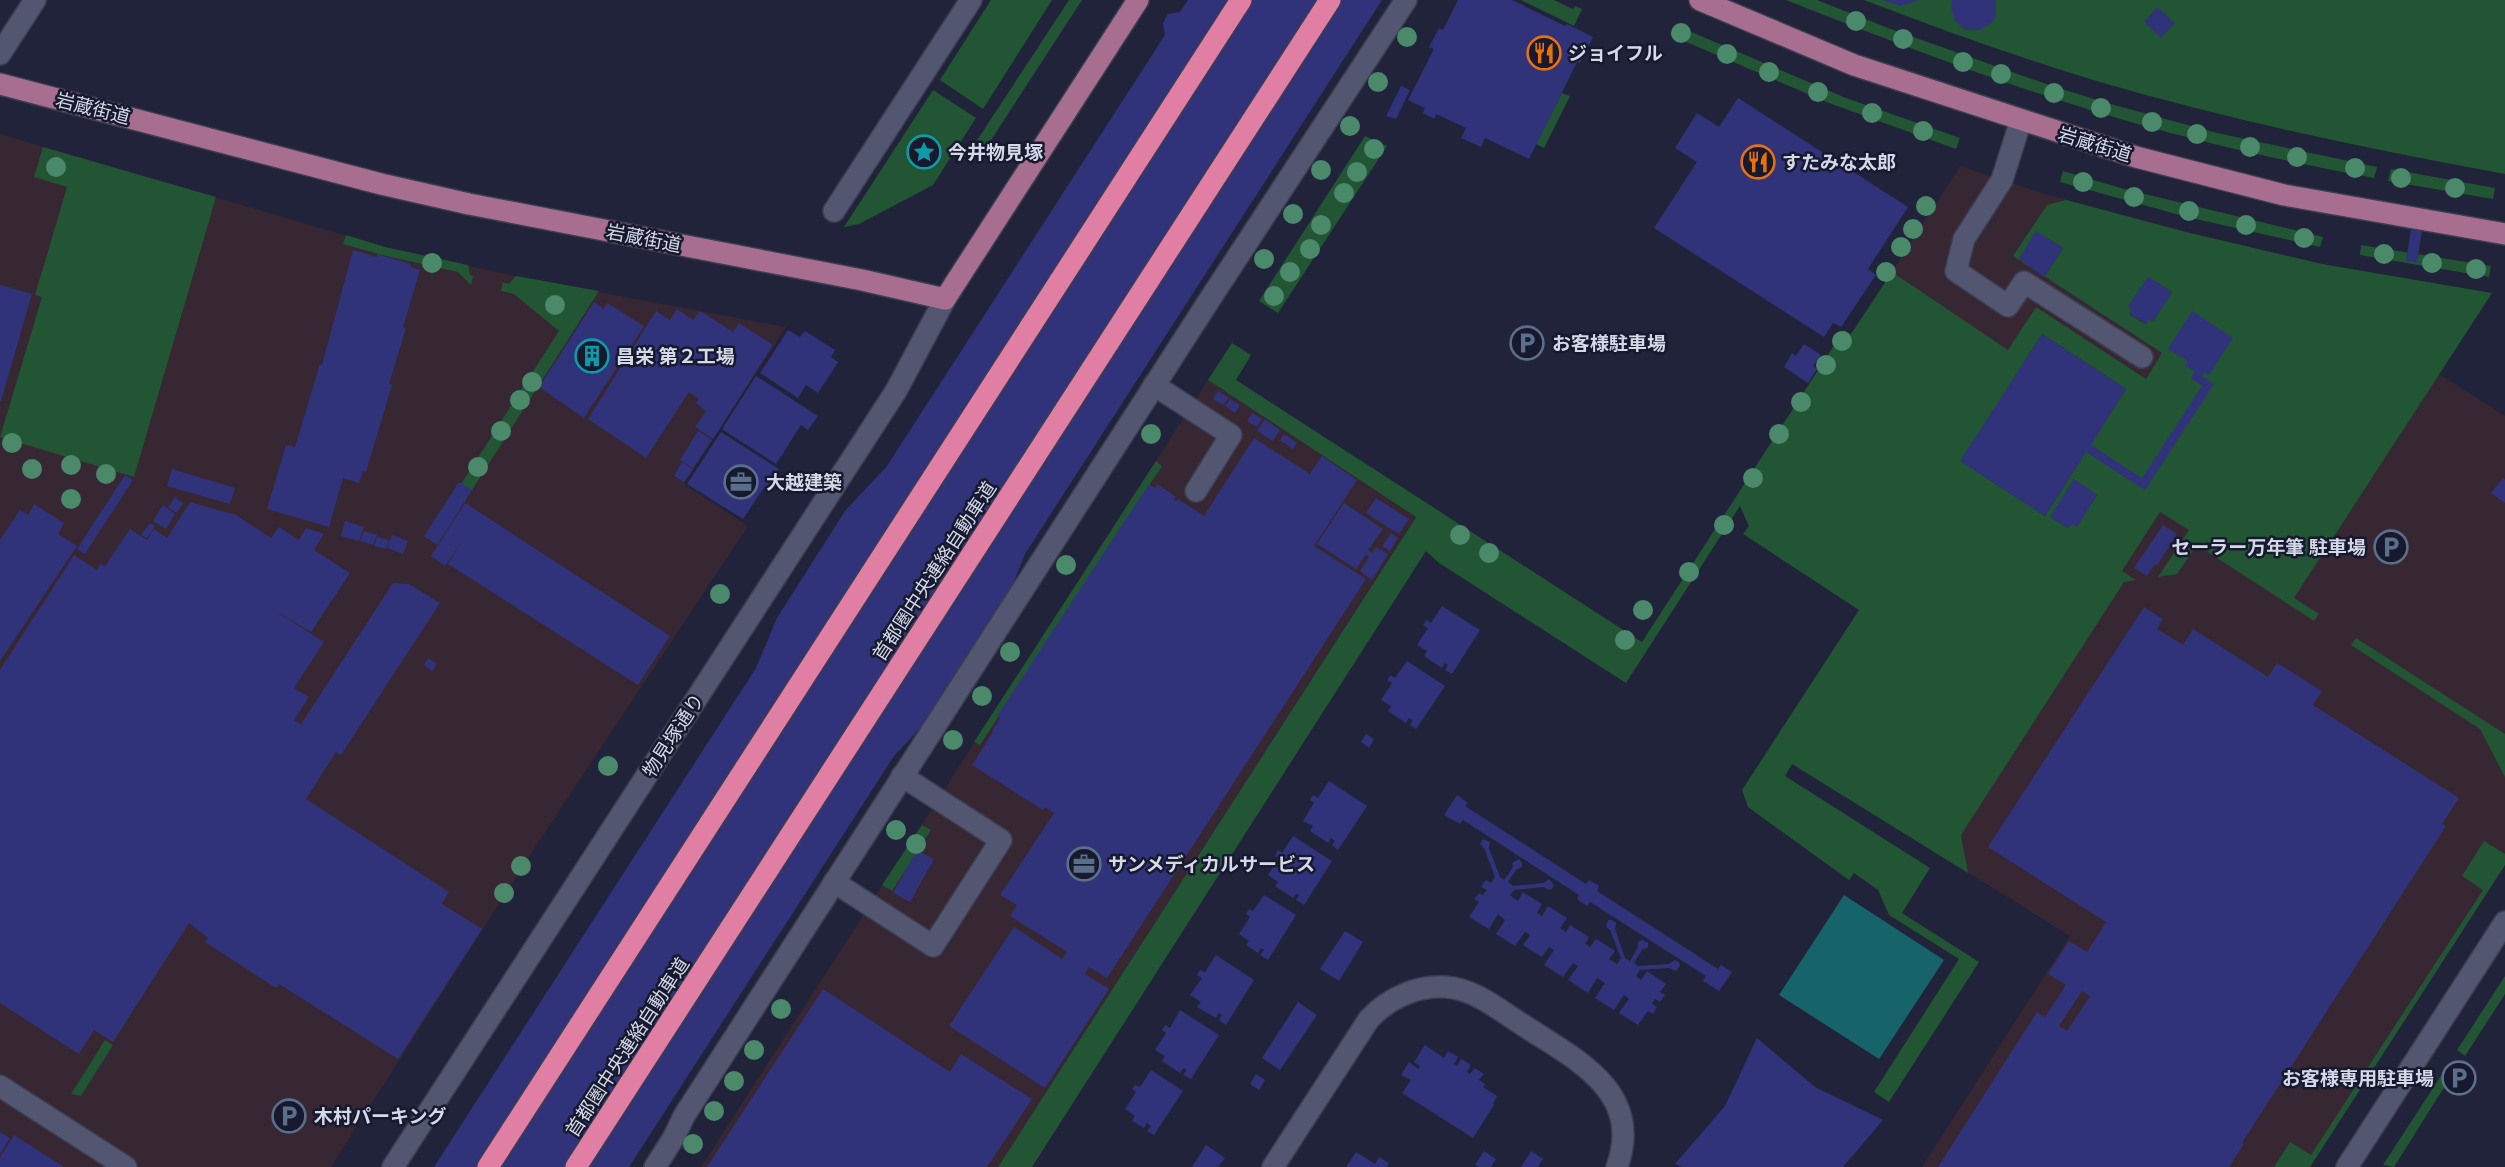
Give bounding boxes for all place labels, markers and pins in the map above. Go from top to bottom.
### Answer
restaurant icon: ジョイフル [1525,34,1563,72]
place label: ジョイフル [1568,43,1663,67]
place icon: 今井物見塚 [905,133,943,171]
place label: 今井物見塚 [948,142,1043,166]
restaurant icon: すたみな太郎 [1739,143,1777,181]
place label: すたみな太郎 [1782,152,1896,176]
parking icon: お客様駐車場 [1508,324,1546,362]
place label: お客様駐車場 [1552,333,1666,357]
building icon: 昌栄 第２工場 [573,337,611,375]
place label: 昌栄 第２工場 [616,346,735,370]
office icon: 大越建築 [722,463,760,501]
place label: 大越建築 [766,472,842,496]
parking icon: セーラー万年筆 駐車場 [2372,528,2410,566]
place label: セーラー万年筆 駐車場 [2171,537,2366,561]
office icon: サンメディカルサービス [1065,845,1103,883]
place label: サンメディカルサービス [1108,854,1315,878]
parking icon: お客様専用駐車場 [2440,1059,2478,1097]
place label: お客様専用駐車場 [2282,1068,2434,1092]
parking icon: 木村パーキング [270,1097,308,1135]
place label: 木村パーキング [314,1106,446,1130]

